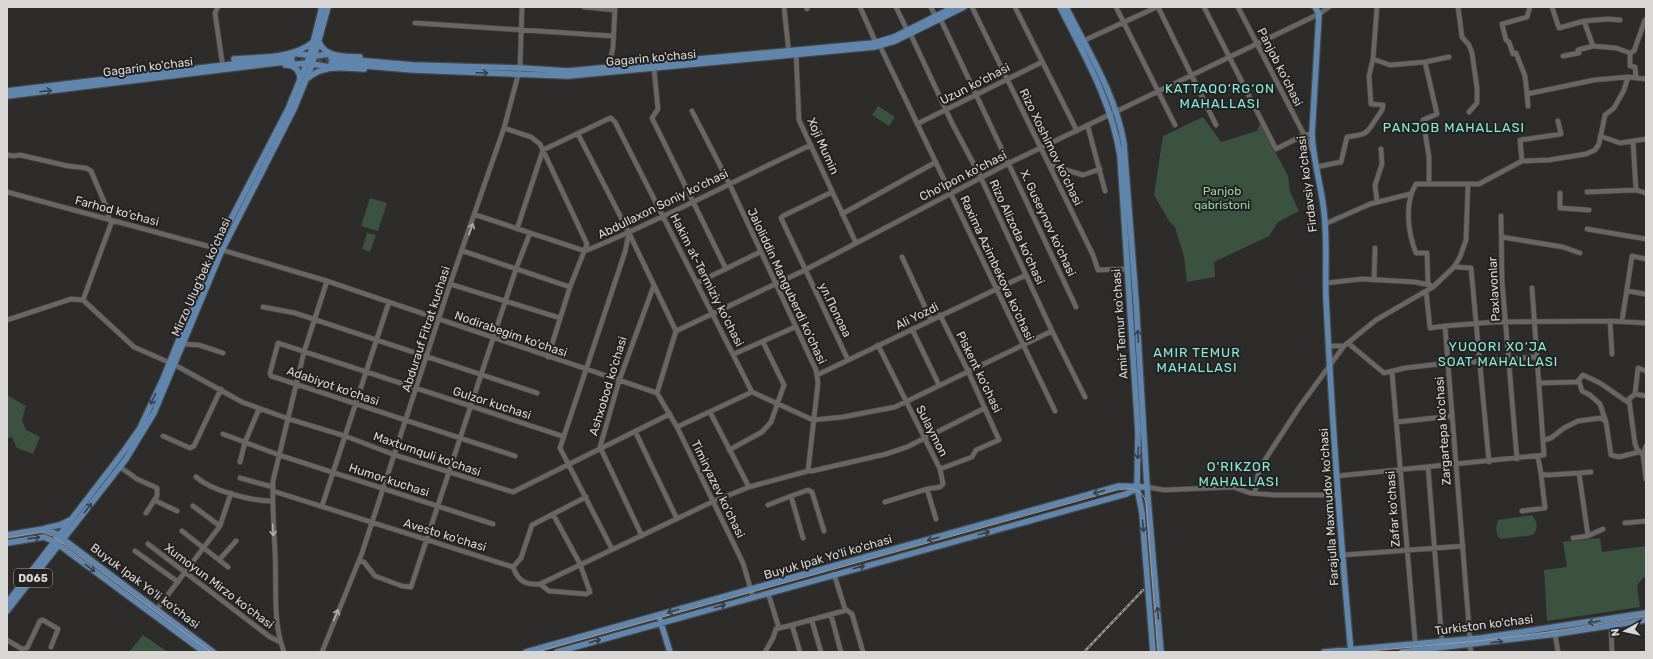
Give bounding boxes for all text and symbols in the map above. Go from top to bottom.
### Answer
street label: Panjob ko'chasi [1254,26,1306,108]
street label: Gagarin ko'chasi [605,47,697,69]
street label: Gagarin ko'chasi [102,55,194,79]
street label: Uzun ko'chasi [938,60,1012,108]
one-way arrow [475,69,488,76]
district label: KATTAQO‘RG‘ON MAHALLASI [1165,81,1275,111]
street label: Rizo Xoshimov ko'chasi [1017,86,1085,208]
one-way arrow [39,87,52,95]
street label: Xoji Mumin [804,115,842,177]
district label: PANJOB MAHALLASI [1383,120,1525,135]
street label: Firdavsiy ko'chasi [1294,135,1320,233]
street label: Cho'lpon ko'chasi [917,148,1009,204]
street label: Abdullaxon Soniy ko'chasi [595,166,731,242]
street label: X. Guseynov ko'chasi [1017,168,1079,278]
street label: Rizo Alizoda ko'chasi [987,177,1047,287]
park label: Panjob qabristoni [1194,184,1250,212]
street label: Farhod ko'chasi [73,193,161,229]
street label: Raxima Azimbekova ko'chasi [957,193,1037,343]
street label: Jaloliddin Manguberdi ko'chasi [745,206,829,366]
street label: Hakim at-Termiziy ko'chasi [667,211,747,349]
street label: Mirzo Ulug'bek ko'chasi [169,215,234,338]
one-way arrow [467,223,475,235]
street label: Paxlavonlar [1485,256,1503,322]
street label: Abdurauf Fitrat kuchasi [399,264,453,394]
street label: Amir Temur ko'chasi [1109,268,1131,380]
street label: ул.Попова [816,280,854,340]
street label: Ali Yozdi [893,300,941,332]
street label: Nodirabegim ko'chasi [453,308,569,360]
street label: Piskent ko'chasi [953,329,1005,415]
one-way arrow [1134,330,1142,343]
street label: Ashxobod ko'chasi [586,335,630,437]
district label: YUQORI XO‘JA SOAT MAHALLASI [1438,339,1558,369]
district label: AMIR TEMUR MAHALLASI [1153,345,1241,375]
street label: Adabiyot ko'chasi [285,364,381,408]
street label: Zargartepa ko'chasi [1432,376,1454,486]
street label: Gulzor kuchasi [451,384,533,422]
one-way arrow [149,393,156,405]
street label: Sulaymon [913,403,951,459]
street label: Farajulla Maxmudov ko'chasi [1316,428,1341,586]
street label: Maxtumquli ko'chasi [371,429,483,479]
street label: Timiryazev ko'chasi [688,438,748,540]
one-way arrow [1134,446,1142,459]
district label: O'RIKZOR MAHALLASI [1199,459,1279,489]
street label: Humor kuchasi [347,460,431,500]
street label: Zafar ko'chasi [1383,470,1403,548]
one-way arrow [1093,489,1106,496]
one-way arrow [84,503,92,514]
street label: Avesto ko'chasi [402,516,488,554]
one-way arrow [1139,519,1146,532]
one-way arrow [270,523,277,536]
one-way arrow [977,528,990,536]
street label: Buyuk Ipak Yo'li ko'chasi [762,532,894,582]
one-way arrow [27,534,40,542]
one-way arrow [927,536,940,543]
street label: Buyuk Ipak Yo'li ko'chasi [88,540,202,632]
street label: Xumoyun Mirzo ko'chasi [162,540,276,632]
one-way arrow [85,563,96,572]
one-way arrow [852,563,865,571]
road number: D065 [14,569,52,587]
one-way arrow [713,602,726,609]
one-way arrow [1155,607,1162,620]
one-way arrow [667,608,680,615]
one-way arrow [332,610,340,622]
north arrow [1605,611,1645,651]
street label: Turkiston ko'chasi [1434,612,1534,638]
one-way arrow [1588,618,1601,626]
text: N [1609,627,1623,637]
one-way arrow [588,637,601,644]
one-way arrow [1490,638,1503,646]

